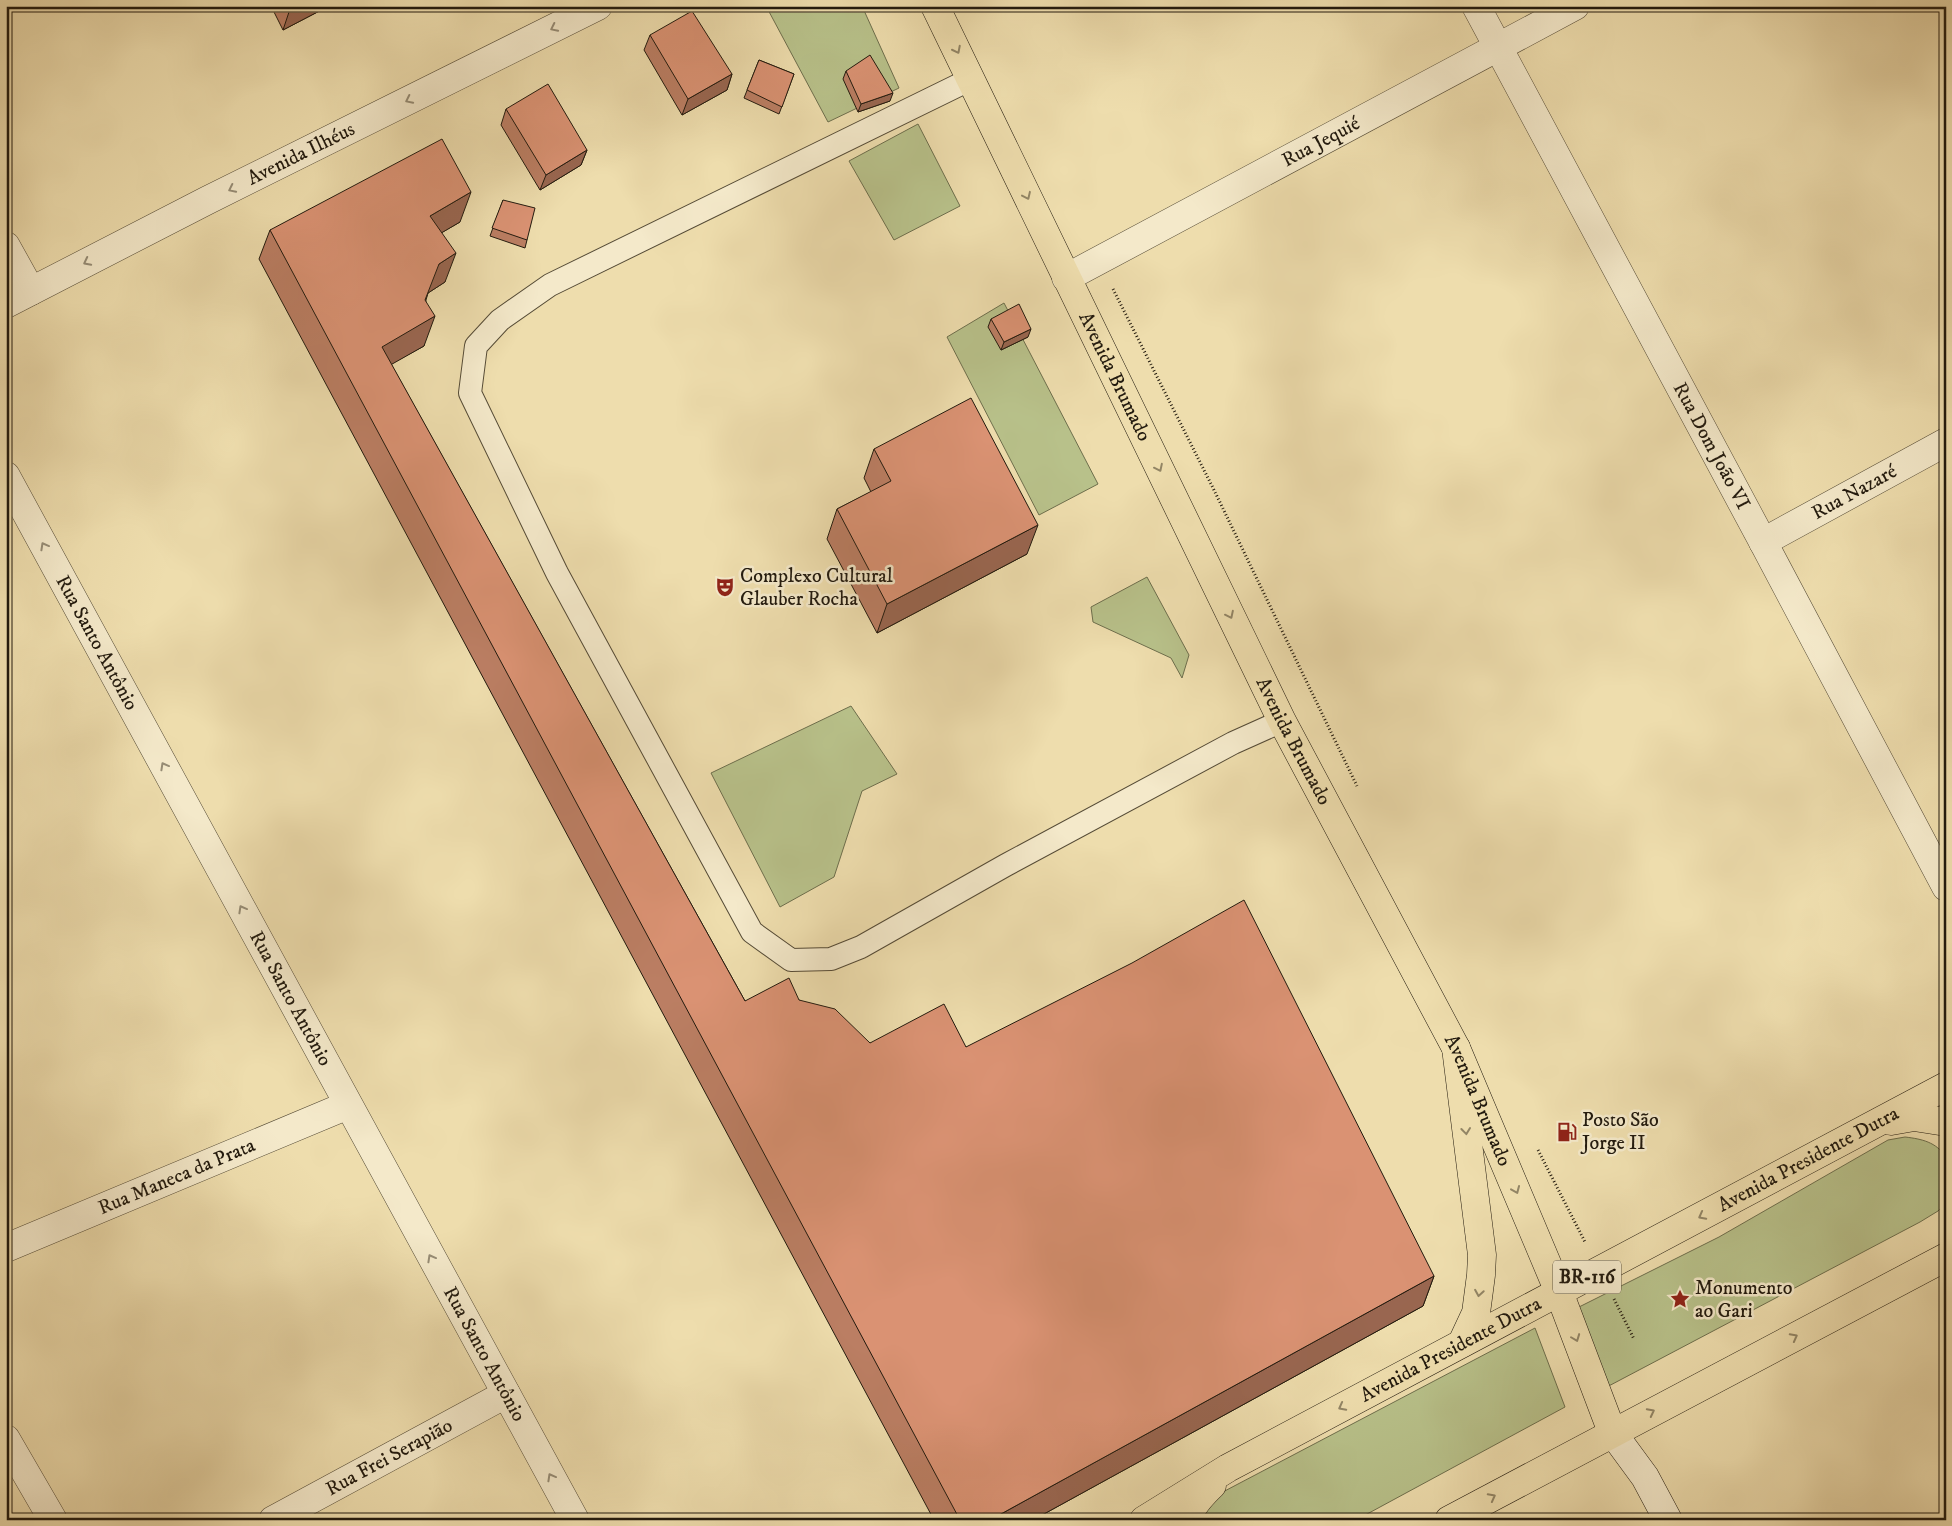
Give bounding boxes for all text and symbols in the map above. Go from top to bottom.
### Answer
one-way arrow [550,22,559,32]
one-way arrow [951,45,961,54]
one-way arrow [405,94,414,105]
street label: Rua Jequié [1278,110,1365,173]
street label: Avenida Ilhéus [243,116,359,191]
one-way arrow [228,182,237,193]
one-way arrow [1021,191,1031,200]
one-way arrow [83,256,92,266]
street label: Avenida Brumado [1073,308,1157,445]
street label: Rua Dom João VI [1667,378,1756,514]
street label: Rua Nazaré [1807,458,1902,525]
one-way arrow [1153,463,1163,472]
one-way arrow [41,543,51,552]
place label: Complexo Cultural Glauber Rocha [740,564,893,612]
street label: Rua Santo Antônio [50,571,144,715]
theatre icon: Complexo Cultural Glauber Rocha [714,576,736,598]
one-way arrow [1224,609,1234,618]
street label: Avenida Brumado [1250,673,1337,810]
one-way arrow [160,762,170,771]
one-way arrow [238,905,248,914]
street label: Rua Santo Antônio [244,927,338,1070]
street label: Avenida Brumado [1439,1030,1517,1170]
street label: Avenida Presidente Dutra [1713,1101,1903,1218]
place label: Posto São Jorge II [1580,1108,1659,1156]
fuel station icon: Posto São Jorge II [1556,1121,1578,1143]
one-way arrow [1460,1128,1471,1136]
street label: Rua Maneca da Prata [94,1133,259,1221]
one-way arrow [1509,1185,1520,1194]
one-way arrow [1698,1210,1707,1220]
one-way arrow [428,1254,438,1263]
road number: BR-116 [1553,1260,1621,1294]
place label: Monumento ao Gari [1695,1276,1792,1324]
street label: Rua Santo Antônio [438,1282,531,1426]
one-way arrow [1474,1288,1484,1297]
place icon: Monumento ao Gari [1669,1288,1691,1310]
street label: Avenida Presidente Dutra [1356,1291,1546,1408]
one-way arrow [1570,1333,1580,1341]
one-way arrow [1789,1333,1798,1343]
one-way arrow [1338,1401,1347,1411]
one-way arrow [1645,1408,1654,1418]
street label: Rua Frei Serapião [321,1413,457,1502]
one-way arrow [547,1473,557,1482]
one-way arrow [1487,1493,1496,1503]

